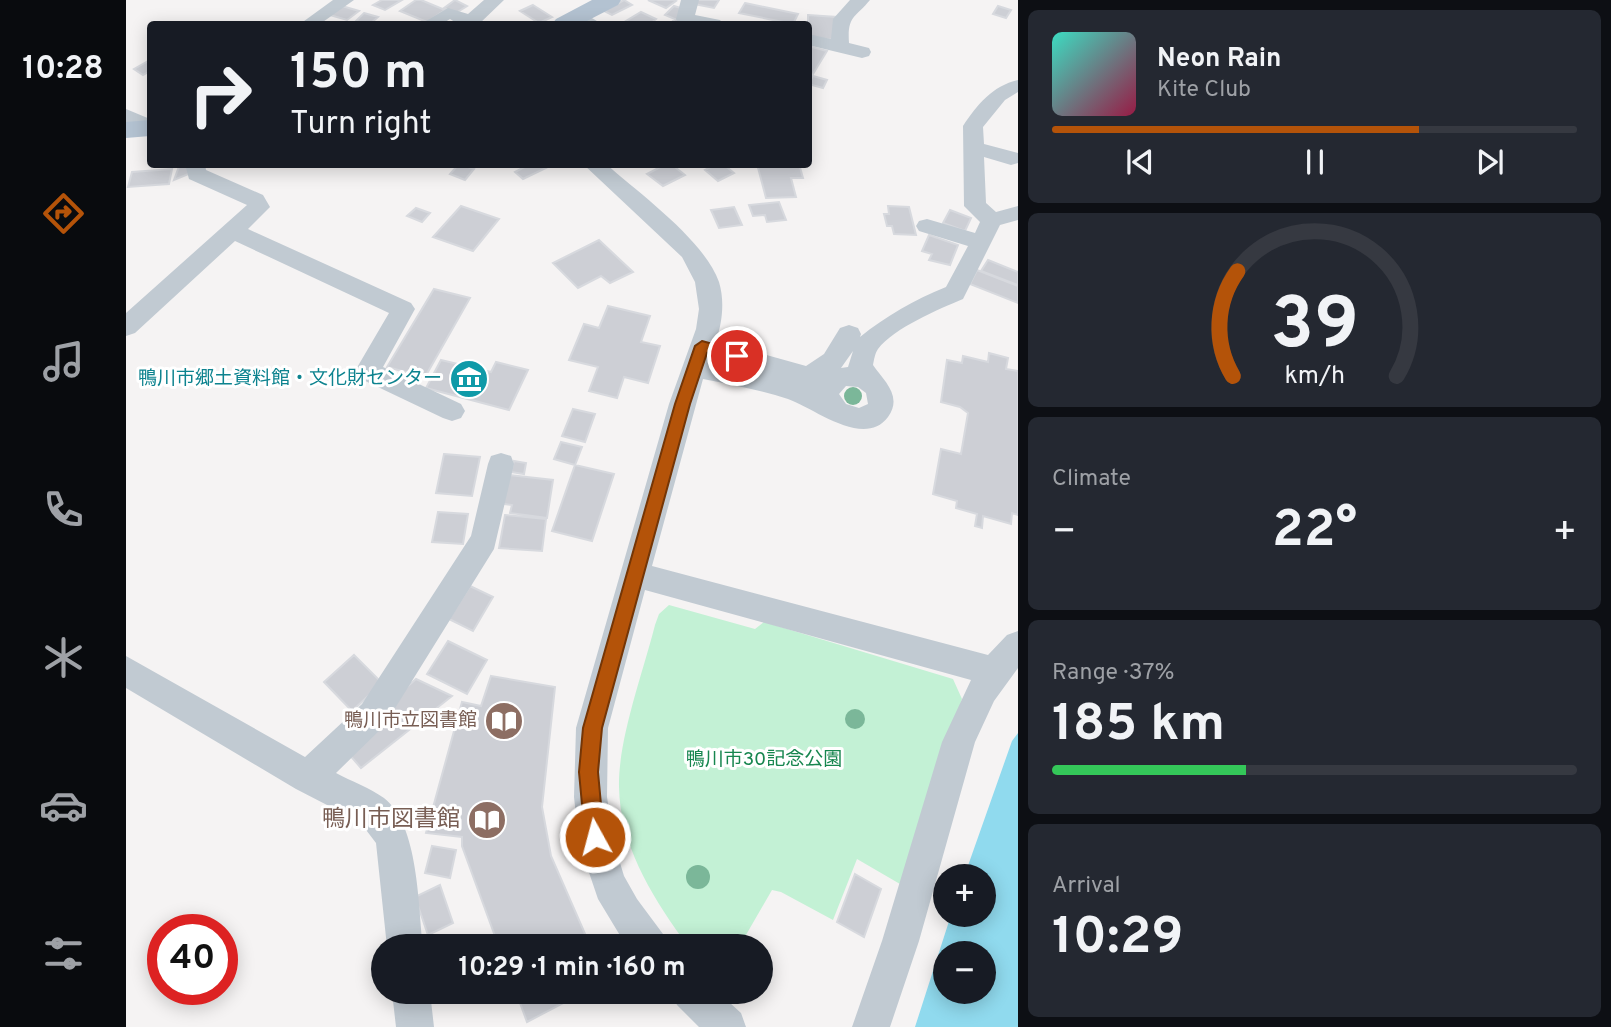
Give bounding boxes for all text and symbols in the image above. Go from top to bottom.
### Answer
text: Neon Rain [1157,43,1282,76]
text: 150 m [290,44,427,106]
icon: right [175,49,266,140]
text: 10:28 [22,50,104,90]
text: Kite Club [1157,76,1251,105]
text: Turn right [290,105,432,145]
icon: previous [1121,143,1159,181]
icon: pause [1296,143,1334,181]
icon: next [1471,143,1509,181]
icon: directions [39,189,88,238]
text: 39 [1270,283,1359,375]
pin [707,326,767,386]
icon: music [39,337,88,386]
icon: arrive [718,337,756,375]
museum icon: 鴨川市郷土資料館・文化財センター [448,358,490,400]
text: km/h [1284,361,1345,393]
place label: 鴨川市郷土資料館・文化財センター [138,367,442,391]
text: Climate [1052,465,1131,494]
icon: phone [39,485,88,534]
text: 22° [1272,499,1357,565]
text: − [1052,509,1077,558]
text: + [1552,509,1577,558]
icon: climate [39,633,88,682]
text: Range · 37% [1052,659,1174,688]
text: 185 km [1052,693,1225,759]
library icon: 鴨川市立図書館 [483,700,525,742]
place label: 鴨川市立図書館 [344,709,477,733]
park label: 鴨川市30記念公園 [686,748,842,772]
icon: car [39,781,88,830]
library icon: 鴨川市図書館 [466,799,508,841]
position arrow [558,800,632,874]
place label: 鴨川市図書館 [322,806,460,835]
map controls [933,864,996,1004]
button: + [933,864,996,927]
text: Arrival [1052,872,1121,901]
text: 10:29 [1052,906,1183,972]
speed limit sign: 40 [147,914,238,1005]
icon: filters [39,929,88,978]
button: − [933,941,996,1004]
text: 10:29 · 1 min · 160 m [459,952,685,985]

